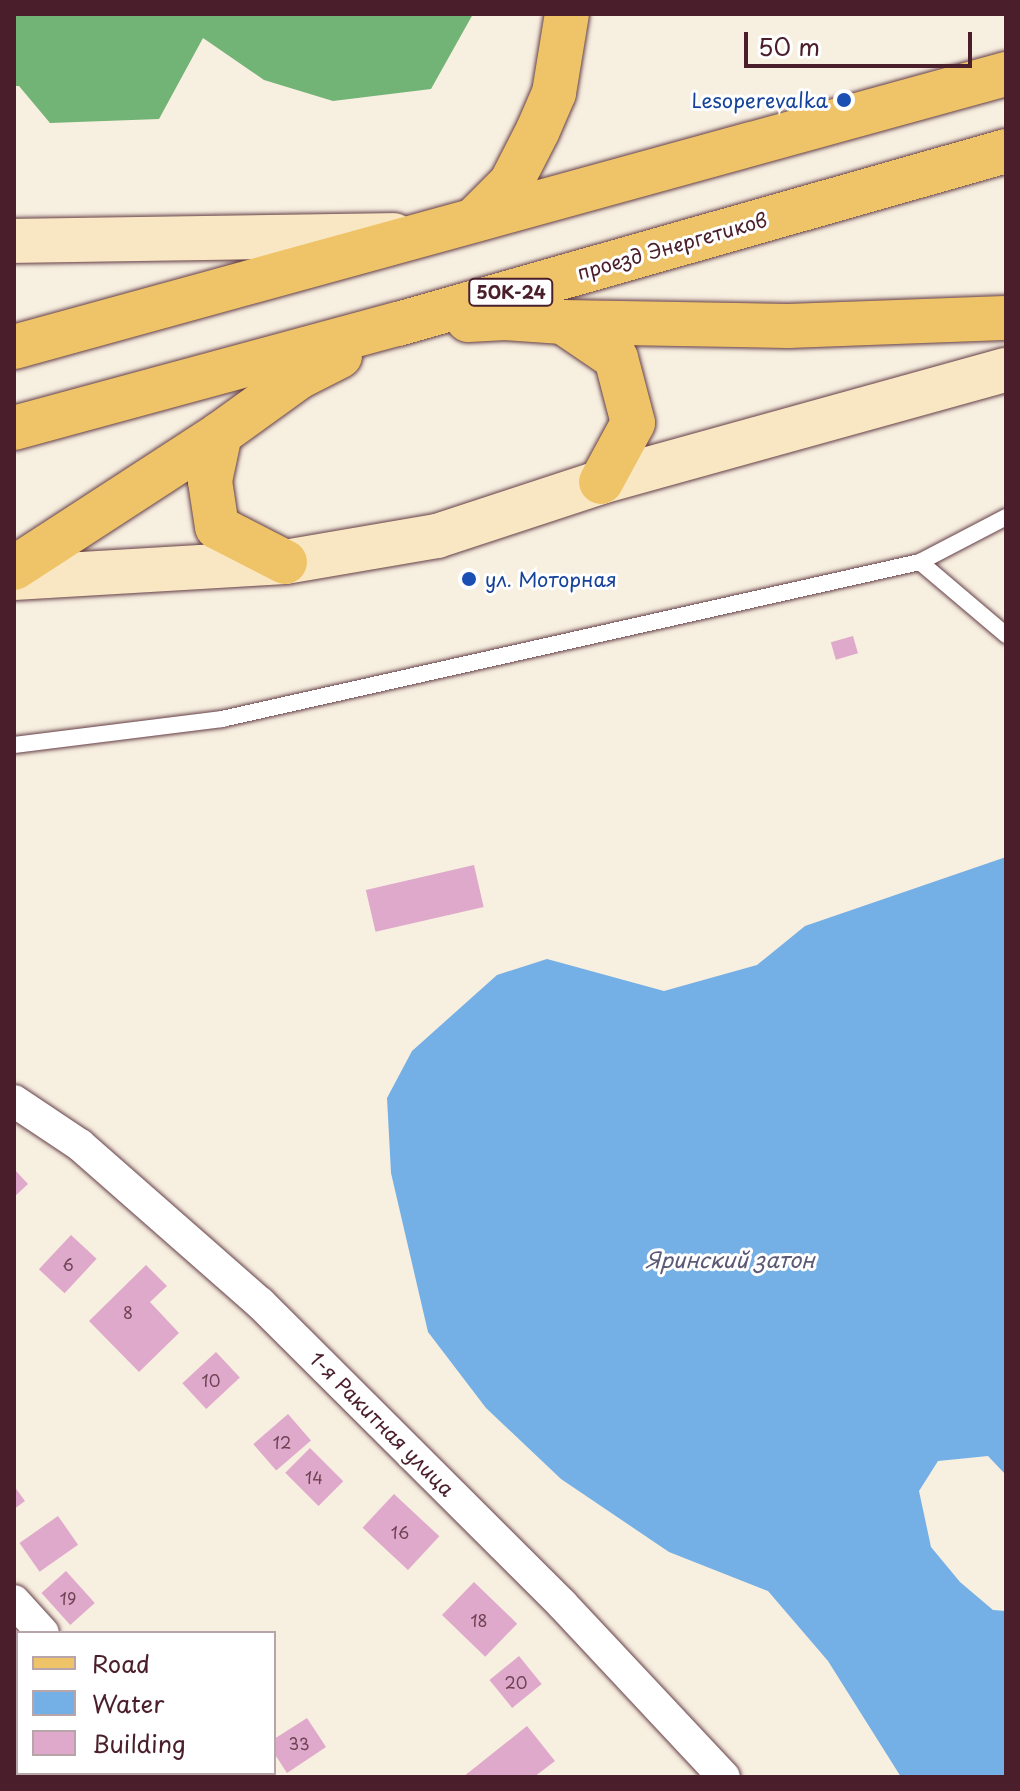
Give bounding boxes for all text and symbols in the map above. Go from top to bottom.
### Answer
scale bar [748,16,976,66]
text: 50 m [758,28,820,64]
place label: Lesoperevalka [691,88,828,112]
marker: Lesoperevalka [835,91,853,109]
street label: проезд Энергетиков [574,207,770,285]
road number: 50К-24 [467,278,555,306]
place label: ул. Моторная [485,567,617,591]
marker: ул. Моторная [460,570,478,588]
water label: Яринский затон [644,1246,816,1272]
house number: 6 [62,1254,74,1274]
house number: 8 [123,1302,133,1322]
street label: 1-я Ракитная улица [305,1347,459,1501]
house number: 10 [202,1370,220,1390]
house number: 12 [273,1432,291,1452]
house number: 14 [305,1467,323,1487]
house number: 16 [391,1522,409,1542]
house number: 19 [60,1588,76,1608]
house number: 18 [470,1610,488,1630]
legend [16,1631,276,1775]
text: Road [92,1645,150,1681]
house number: 20 [505,1672,527,1692]
text: Water [92,1685,164,1721]
text: Building [92,1725,186,1761]
house number: 33 [288,1733,310,1753]

